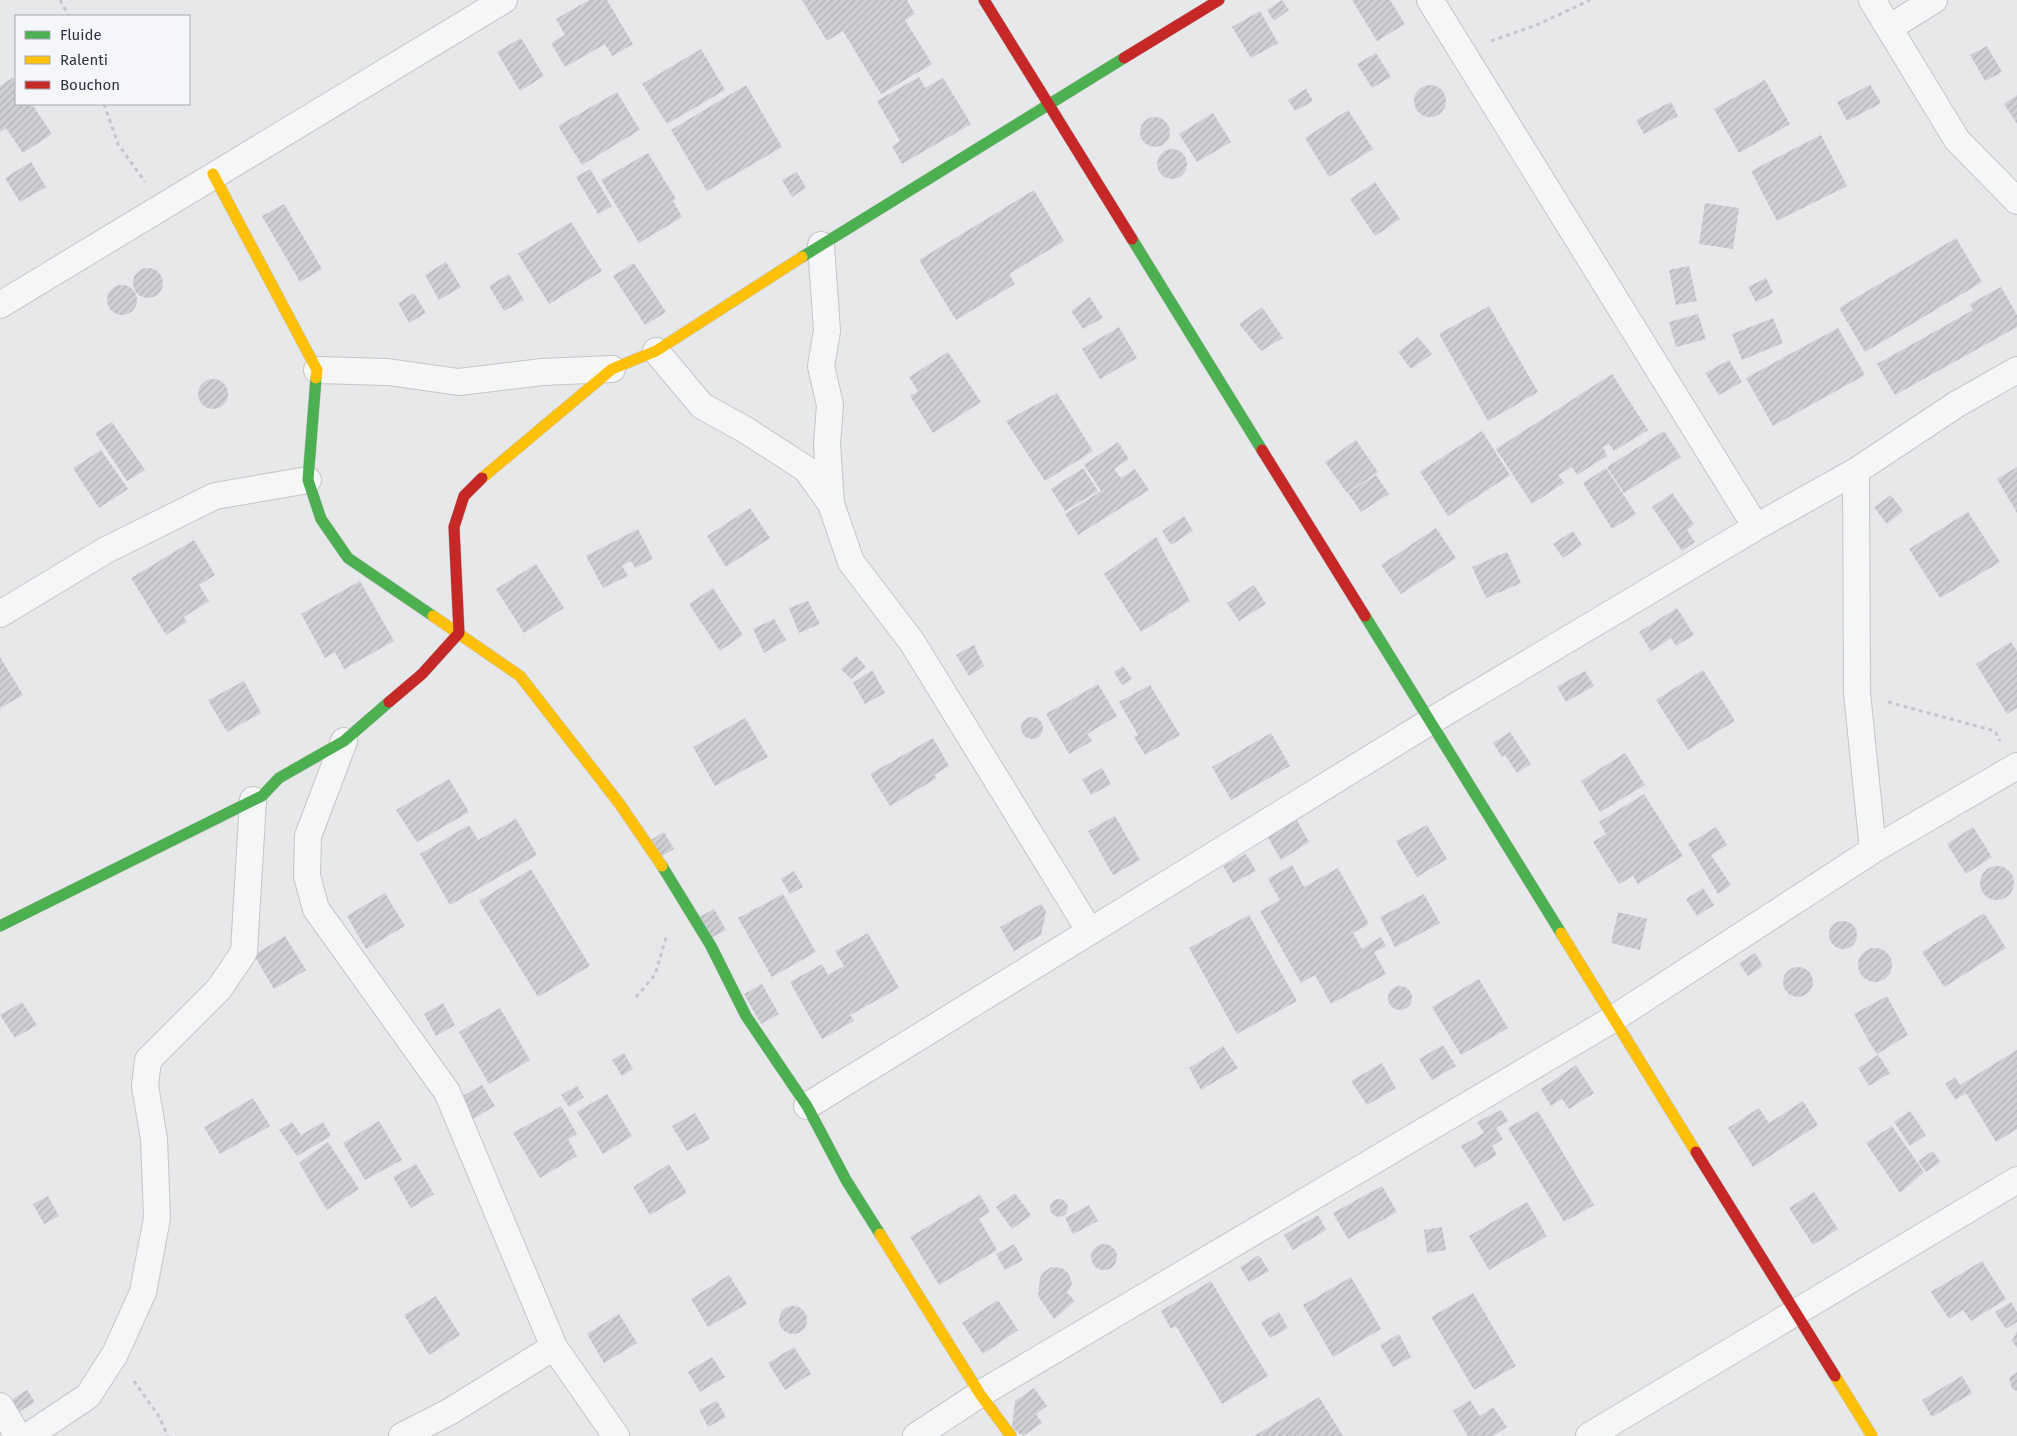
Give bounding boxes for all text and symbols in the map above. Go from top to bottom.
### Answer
legend [15,15,190,105]
text: Fluide [60,26,102,44]
text: Ralenti [60,51,108,69]
text: Bouchon [60,76,120,94]

